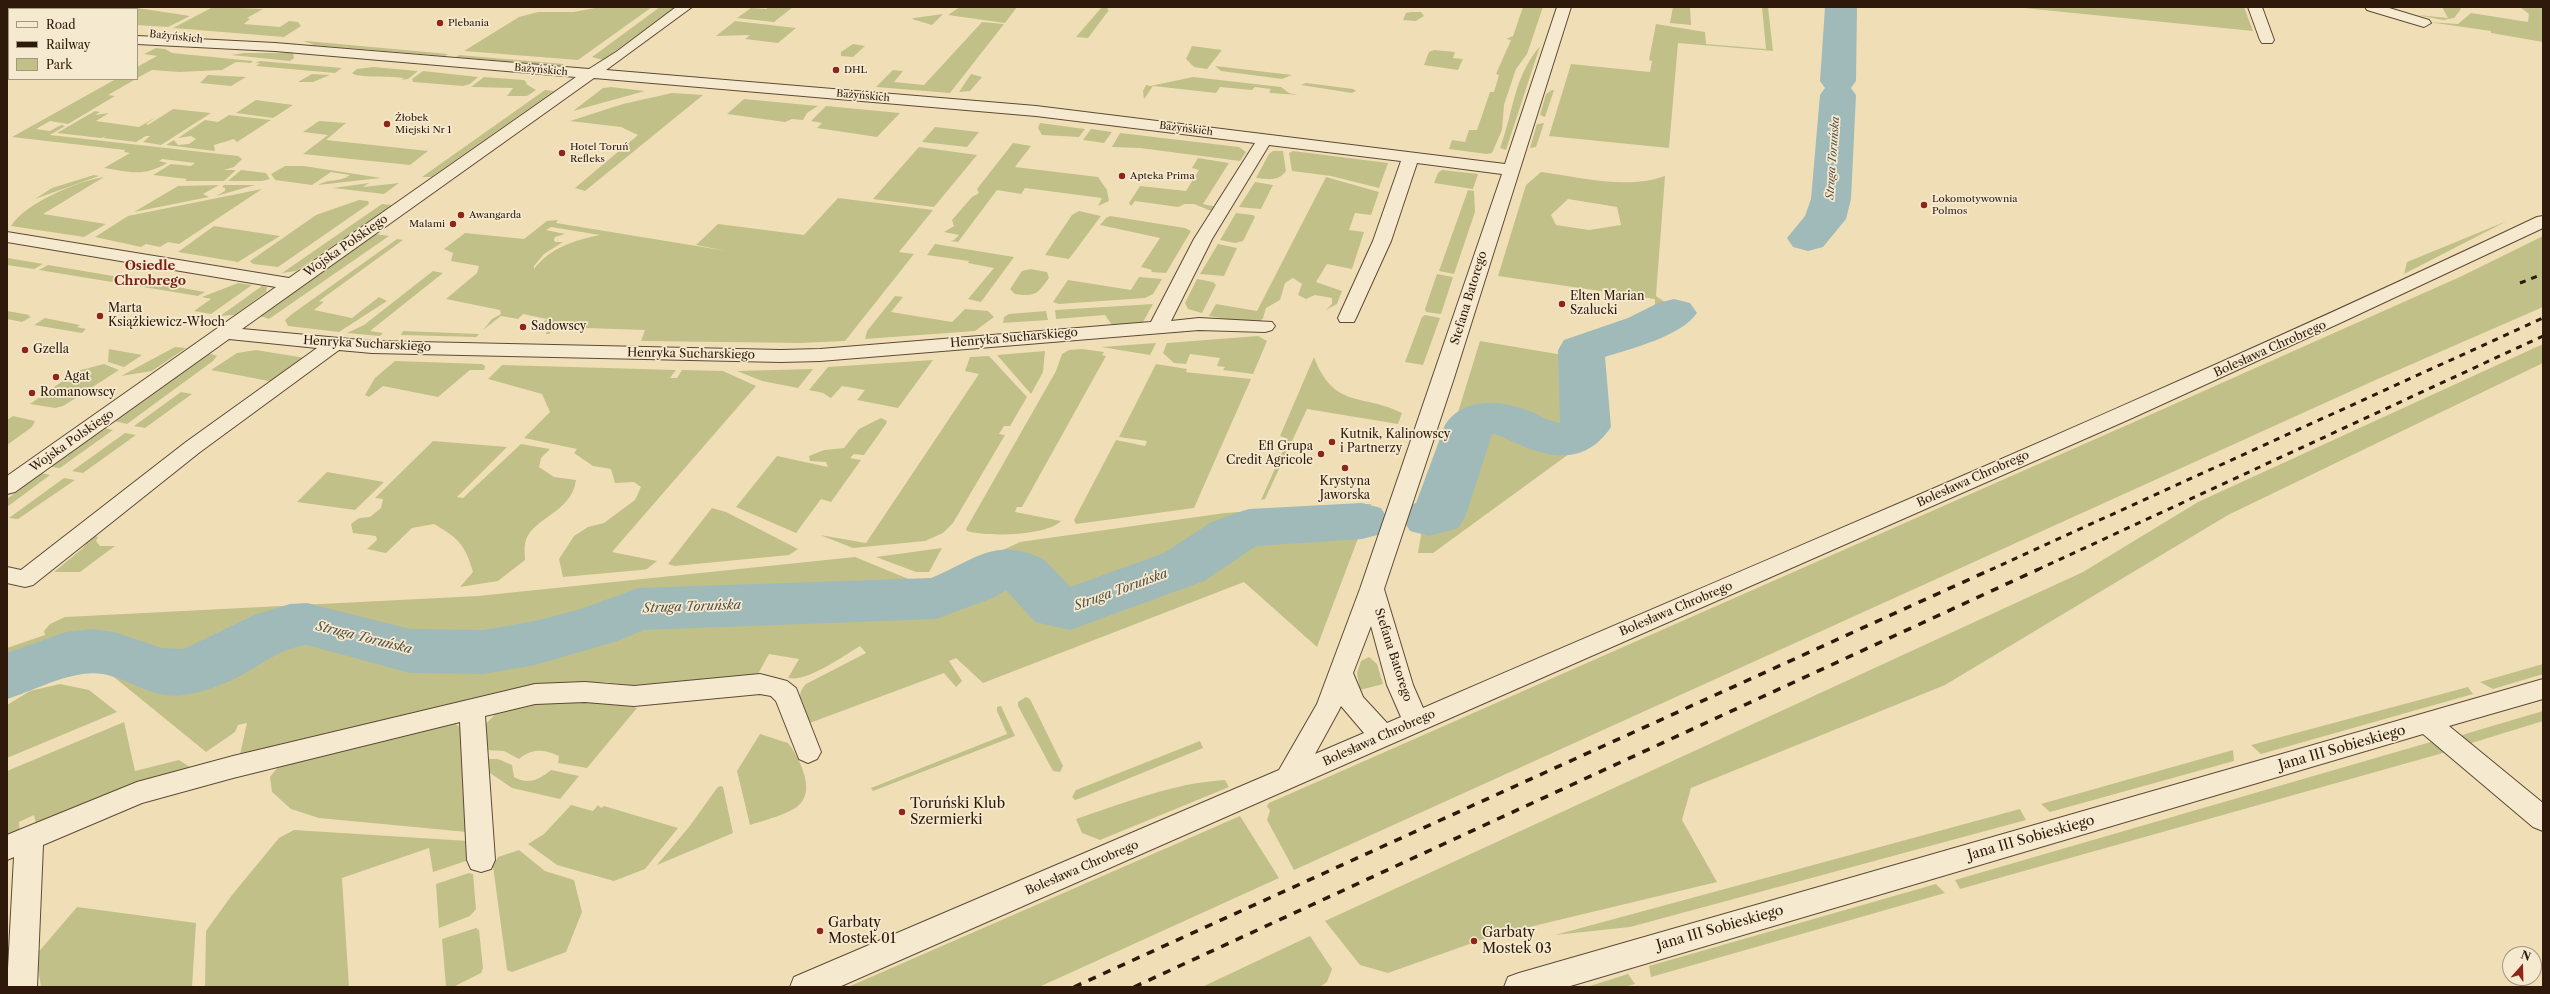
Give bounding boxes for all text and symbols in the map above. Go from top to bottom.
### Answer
legend [8,8,138,80]
text: Road [46,17,76,32]
place label: Plebania [448,17,489,29]
marker: Plebania [435,18,445,28]
street label: Bażyńskich [149,28,203,46]
text: Railway [46,37,91,52]
text: Park [46,57,72,72]
street label: Bażyńskich [514,62,568,78]
place label: DHL [844,64,867,76]
marker: DHL [831,65,841,75]
street label: Bażyńskich [836,88,890,104]
place label: Żłobek Miejski Nr 1 [395,112,452,136]
water label: Struga Toruńska [1824,116,1842,200]
marker: Żłobek Miejski Nr 1 [382,119,392,129]
street label: Bażyńskich [1159,120,1213,138]
place label: Hotel Toruń Refleks [570,141,628,164]
marker: Hotel Toruń Refleks [557,148,567,158]
place label: Apteka Prima [1130,170,1195,182]
marker: Apteka Prima [1117,171,1127,181]
place label: Lokomotywownia Polmos [1932,193,2017,216]
marker: Lokomotywownia Polmos [1919,200,1929,210]
place label: Awangarda [469,209,521,221]
marker: Awangarda [456,210,466,220]
street label: Wojska Polskiego [301,212,391,280]
place label: Malami [409,218,445,230]
marker: Malami [448,219,458,229]
street label: Stefana Batorego [1448,249,1490,347]
district label: Osiedle Chrobrego [114,258,186,289]
place label: Elten Marian Szalucki [1570,290,1644,318]
marker: Elten Marian Szalucki [1557,299,1567,309]
place label: Marta Książkiewicz-Włoch [108,302,225,330]
marker: Marta Książkiewicz-Włoch [95,311,105,321]
street label: Bolesława Chrobrego [2212,318,2328,380]
place label: Sadowscy [531,320,587,334]
marker: Sadowscy [518,322,528,332]
street label: Henryka Sucharskiego [950,325,1078,351]
street label: Henryka Sucharskiego [303,333,431,355]
place label: Gzella [33,343,69,357]
marker: Gzella [20,345,30,355]
street label: Henryka Sucharskiego [627,346,755,362]
place label: Agat [64,370,90,384]
marker: Agat [51,372,61,382]
place label: Romanowscy [40,386,116,400]
marker: Romanowscy [27,388,37,398]
street label: Wojska Polskiego [27,407,117,475]
place label: Kutnik, Kalinowscy i Partnerzy [1340,428,1451,456]
marker: Kutnik, Kalinowscy i Partnerzy [1327,437,1337,447]
place label: Efl Grupa Credit Agricole [1226,440,1313,468]
street label: Bolesława Chrobrego [1915,448,2031,510]
marker: Efl Grupa Credit Agricole [1316,449,1326,459]
marker: Krystyna Jaworska [1340,463,1350,473]
place label: Krystyna Jaworska [1320,475,1370,503]
water label: Struga Toruńska [1072,566,1170,614]
street label: Bolesława Chrobrego [1617,579,1735,639]
water label: Struga Toruńska [643,597,741,617]
street label: Stefana Batorego [1371,606,1415,704]
water label: Struga Toruńska [314,619,414,657]
street label: Bolesława Chrobrego [1321,707,1437,769]
street label: Jana III Sobieskiego [2277,722,2407,774]
place label: Toruński Klub Szermierki [910,796,1005,828]
marker: Toruński Klub Szermierki [897,807,907,817]
street label: Jana III Sobieskiego [1966,812,2096,864]
street label: Bolesława Chrobrego [1023,838,1141,898]
street label: Jana III Sobieskiego [1655,902,1785,954]
place label: Garbaty Mostek 01 [828,915,896,948]
place label: Garbaty Mostek 03 [1482,925,1552,958]
marker: Garbaty Mostek 01 [815,926,825,936]
marker: Garbaty Mostek 03 [1469,936,1479,946]
north arrow [2502,946,2542,986]
text: N [2519,947,2533,964]

